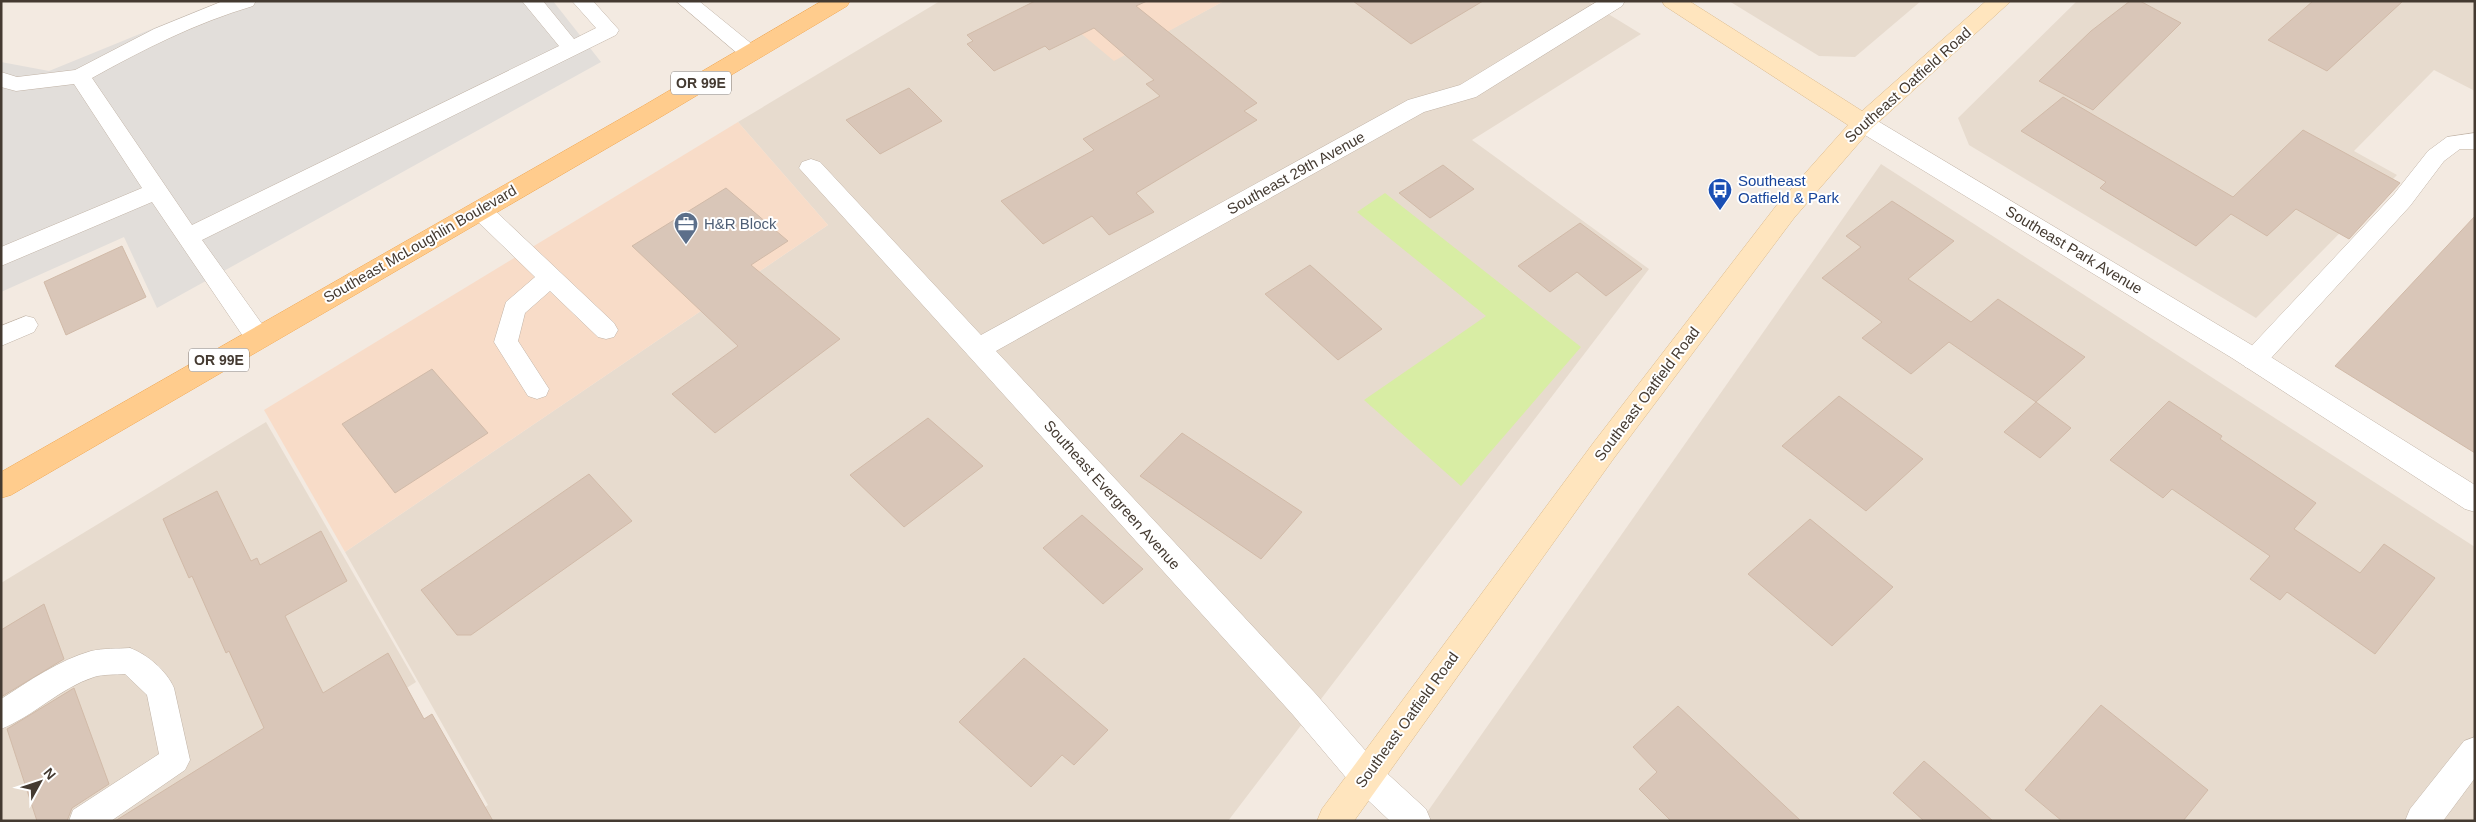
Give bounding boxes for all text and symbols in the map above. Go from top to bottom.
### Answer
street label: Southeast Oatfield Road [1841,24,1974,146]
road number: OR 99E [671,72,731,95]
street label: Southeast 29th Avenue [1224,128,1368,218]
place label: Southeast Oatfield & Park [1738,172,1839,206]
bus stop icon: Southeast Oatfield & Park [1707,177,1733,211]
street label: Southeast McLoughlin Boulevard [320,181,519,306]
street label: Southeast Park Avenue [2003,202,2146,297]
office icon: H&R Block [673,211,699,245]
place label: H&R Block [704,215,777,232]
street label: Southeast Oatfield Road [1591,323,1703,464]
road number: OR 99E [189,348,249,372]
street label: Southeast Evergreen Avenue [1041,417,1184,573]
street label: Southeast Oatfield Road [1352,649,1462,791]
north arrow [15,757,65,807]
text: N [41,765,59,783]

